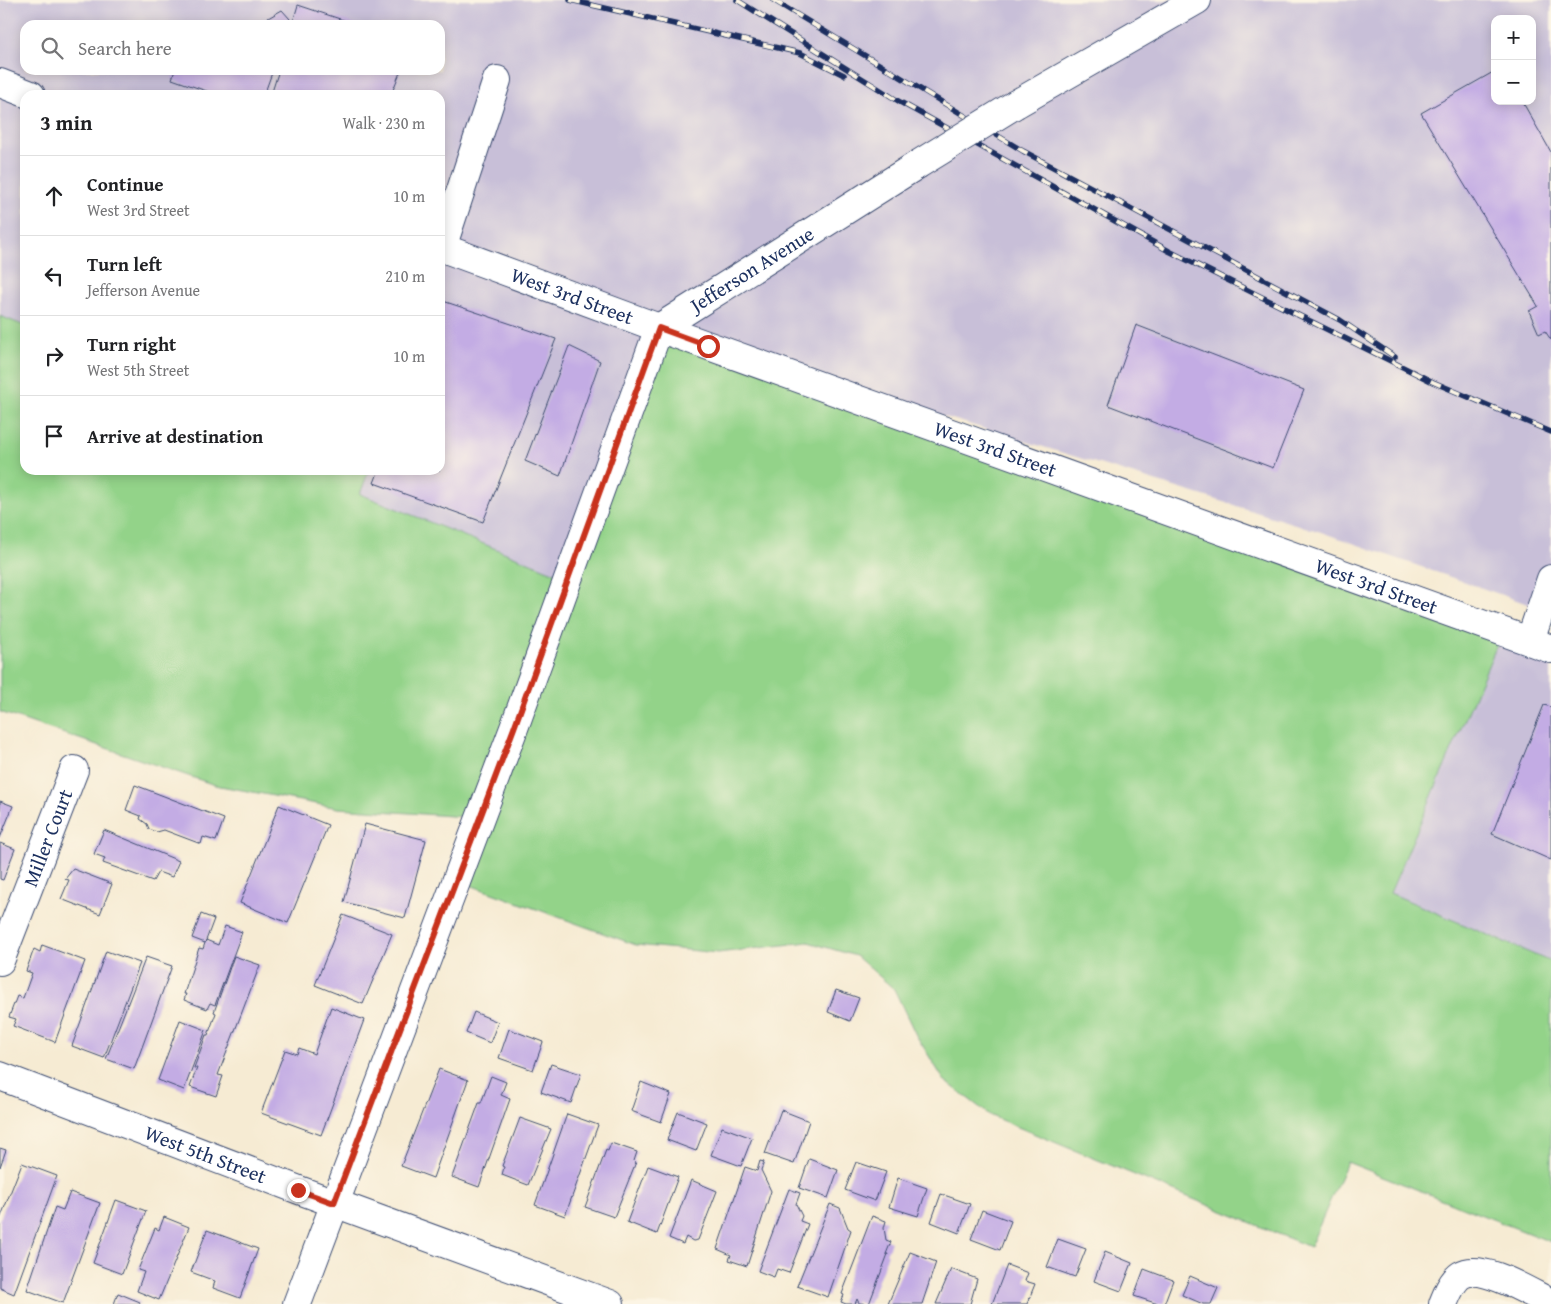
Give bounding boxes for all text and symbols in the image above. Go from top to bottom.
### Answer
map controls [1491,15,1536,105]
button: + [1491,15,1536,60]
search box [20,20,445,75]
icon: search [38,34,66,62]
text: Search here [78,34,172,62]
button: − [1491,60,1536,105]
text: 3 min [40,107,92,138]
text: Walk · 230 m [342,111,425,135]
text: Continue [87,170,164,198]
icon: ahead [40,182,68,210]
text: 10 m [393,184,425,208]
text: West 3rd Street [87,198,190,222]
street label: Jefferson Avenue [682,219,819,320]
text: Turn left [87,250,162,278]
street label: West 3rd Street [507,260,638,331]
icon: left [40,262,68,290]
text: 210 m [385,264,425,288]
text: Jefferson Avenue [87,278,200,302]
text: Turn right [87,330,176,358]
route start [697,335,720,358]
icon: right [40,342,68,370]
text: 10 m [393,344,425,368]
text: West 5th Street [87,358,189,382]
street label: West 3rd Street [930,413,1061,484]
icon: arrive [40,422,68,450]
text: Arrive at destination [87,422,263,450]
street label: West 3rd Street [1311,550,1442,621]
street label: Miller Court [15,785,79,891]
street label: West 5th Street [141,1118,271,1190]
route end [287,1179,310,1202]

